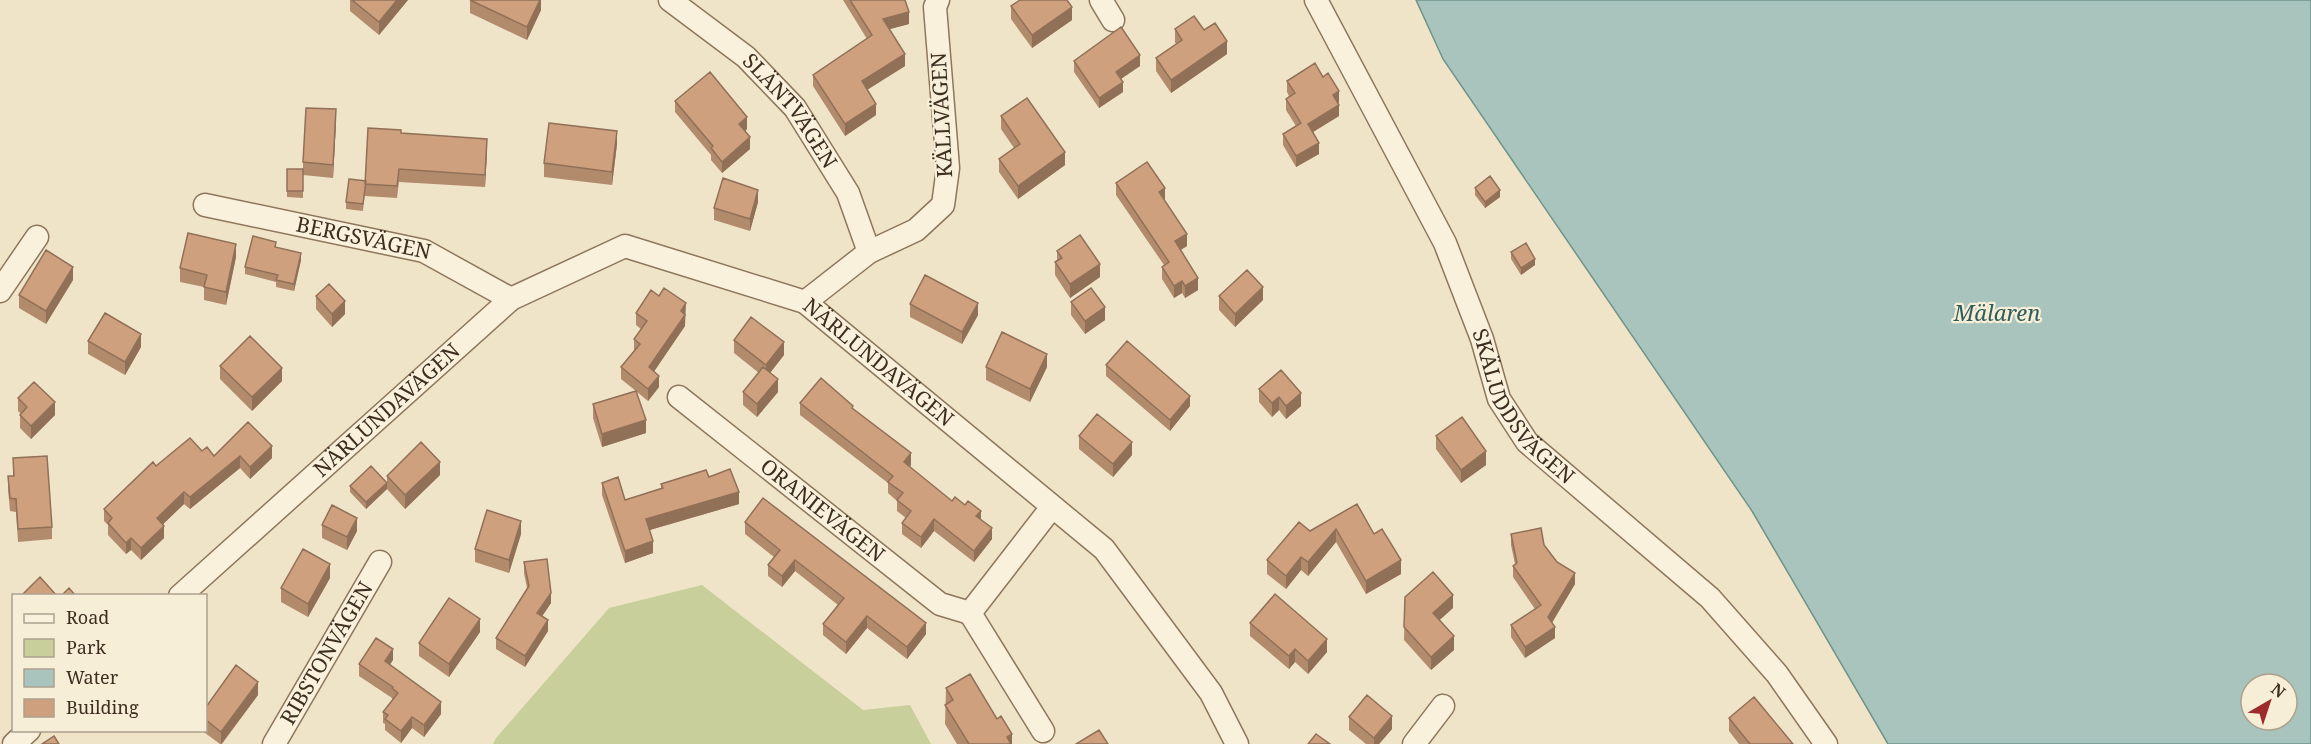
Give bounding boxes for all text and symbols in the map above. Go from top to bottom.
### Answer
street label: SLÄNTVÄGEN [737,47,844,173]
street label: KÄLLVÄGEN [924,52,958,179]
street label: BERGSVÄGEN [294,210,434,265]
street label: NÄRLUNDAVÄGEN [798,291,960,432]
water label: Mälaren [1953,297,2040,327]
street label: SKÄLUDDSVÄGEN [1466,324,1581,490]
street label: NÄRLUNDAVÄGEN [307,336,465,483]
street label: ORANIEVÄGEN [755,452,891,568]
street label: RIBSTONVÄGEN [273,576,379,730]
legend [12,594,207,732]
text: Road [66,605,109,629]
text: Park [66,635,106,659]
text: Water [66,665,119,689]
north arrow [2239,672,2299,732]
text: N [2267,678,2291,703]
text: Building [66,695,139,719]

